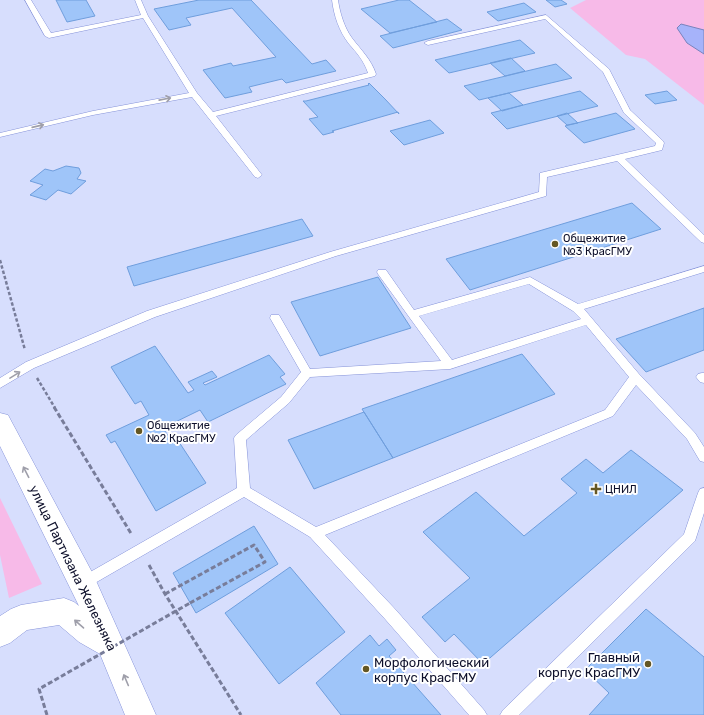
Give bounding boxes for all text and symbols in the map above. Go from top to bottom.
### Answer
one-way arrow [158,95,171,103]
one-way arrow [31,122,44,130]
place label: Общежитие №3 КрасГМУ [563,232,632,258]
marker: Общежитие №3 КрасГМУ [550,239,560,249]
one-way arrow [9,371,20,379]
place label: Общежитие №2 КрасГМУ [147,419,216,445]
marker: Общежитие №2 КрасГМУ [134,426,144,436]
one-way arrow [21,466,29,478]
street label: улица Партизана Железняка [26,483,120,653]
marker: ЦНИЛ [590,483,602,495]
place label: ЦНИЛ [605,483,637,496]
one-way arrow [73,619,84,628]
place label: Главный корпус КрасГМУ [538,650,640,680]
place label: Морфологический корпус КрасГМУ [374,655,489,685]
marker: Главный корпус КрасГМУ [643,659,653,669]
marker: Морфологический корпус КрасГМУ [361,664,371,674]
one-way arrow [122,674,130,686]

